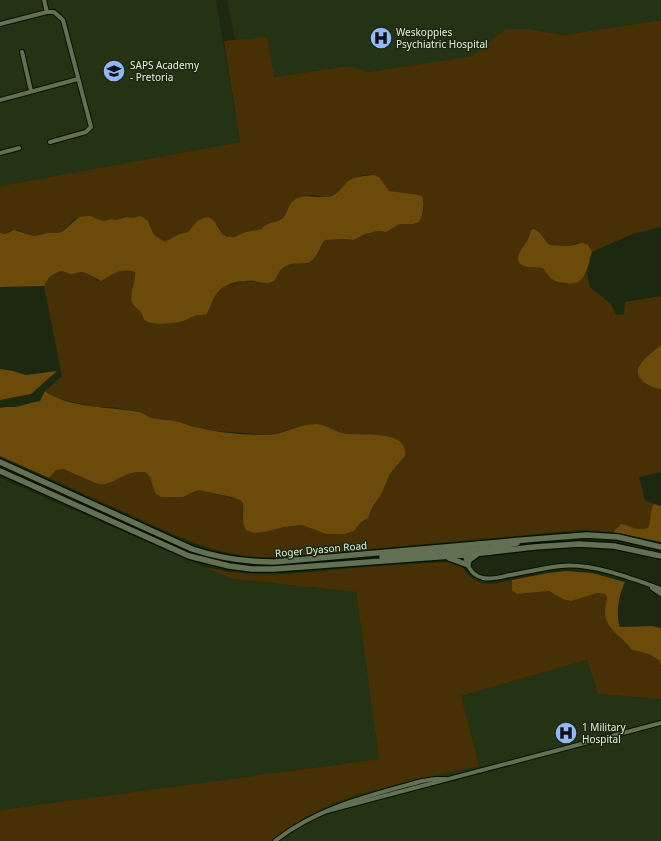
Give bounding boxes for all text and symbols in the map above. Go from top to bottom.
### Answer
hospital icon: Weskoppies Psychiatric Hospital [368,25,394,51]
place label: Weskoppies Psychiatric Hospital [396,25,488,51]
school or university icon: SAPS Academy - Pretoria [101,58,127,84]
place label: SAPS Academy - Pretoria [130,58,200,84]
street label: Roger Dyason Road [274,538,368,560]
hospital icon: 1 Military Hospital [553,720,579,746]
place label: 1 Military Hospital [582,720,626,746]

